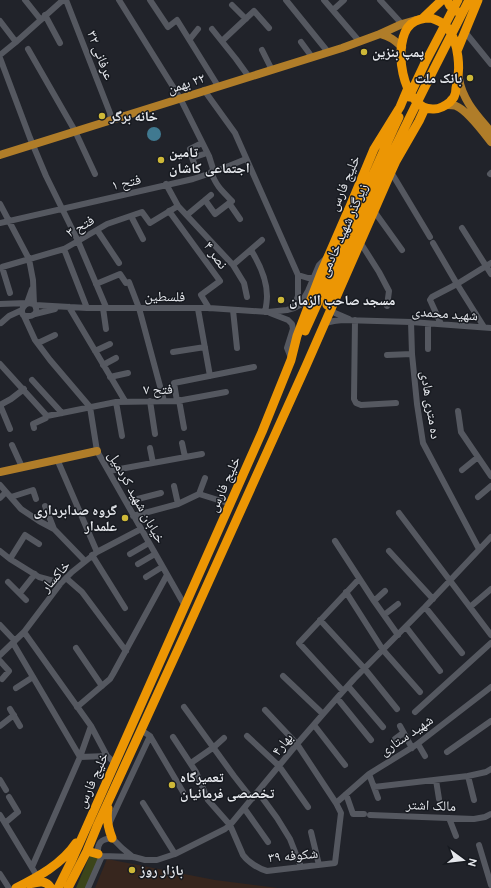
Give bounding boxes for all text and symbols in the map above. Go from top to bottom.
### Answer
street label: عرفانی ۳۲ [83,28,118,82]
place label: پمپ بنزین [372,44,424,61]
marker: پمپ بنزین [359,47,369,57]
street label: ٢٢ بهمن [165,69,207,98]
place label: بانک ملت [415,70,462,87]
marker: بانک ملت [465,73,475,83]
place label: خانه برگر [109,108,158,125]
marker: خانه برگر [97,111,107,121]
place label: تامین اجتماعی کاشان [169,144,250,177]
street label: خلیج فارس [325,153,365,214]
marker: تامین اجتماعی کاشان [156,155,166,165]
street label: فتح ۱ [110,171,143,195]
street label: زیرگذر شهید خادمی [315,181,372,280]
street label: فتح ۳ [63,212,98,242]
street label: نصر ۴ [200,238,231,273]
street label: فلسطین [145,288,186,305]
place label: مسجد صاحب الزمان [289,292,395,309]
marker: مسجد صاحب الزمان [276,295,286,305]
street label: شهید محمدی [411,303,479,324]
street label: ده متری هادی [417,370,444,441]
street label: فتح ۷ [143,381,173,399]
street label: خیابان شهید کردمیل [104,448,169,546]
street label: خلیج فارس [205,454,245,515]
place label: گروه صدابرداری علمدار [34,502,117,534]
marker: گروه صدابرداری علمدار [120,513,130,523]
street label: خاکسار [36,557,74,596]
street label: شهید ستاری [376,711,436,760]
street label: بهار۴ [268,729,297,759]
street label: خلیج فارس [73,750,113,811]
place label: تعمیرگاه تخصصی فرمانیان [180,769,274,802]
marker: تعمیرگاه تخصصی فرمانیان [167,780,177,790]
street label: مالک اشتر [405,796,456,815]
north arrow [443,840,483,880]
street label: شکوفه ۳۹ [267,845,319,866]
text: N [466,857,480,868]
place label: بازار روز [139,862,183,879]
marker: بازار روز [127,865,137,875]

